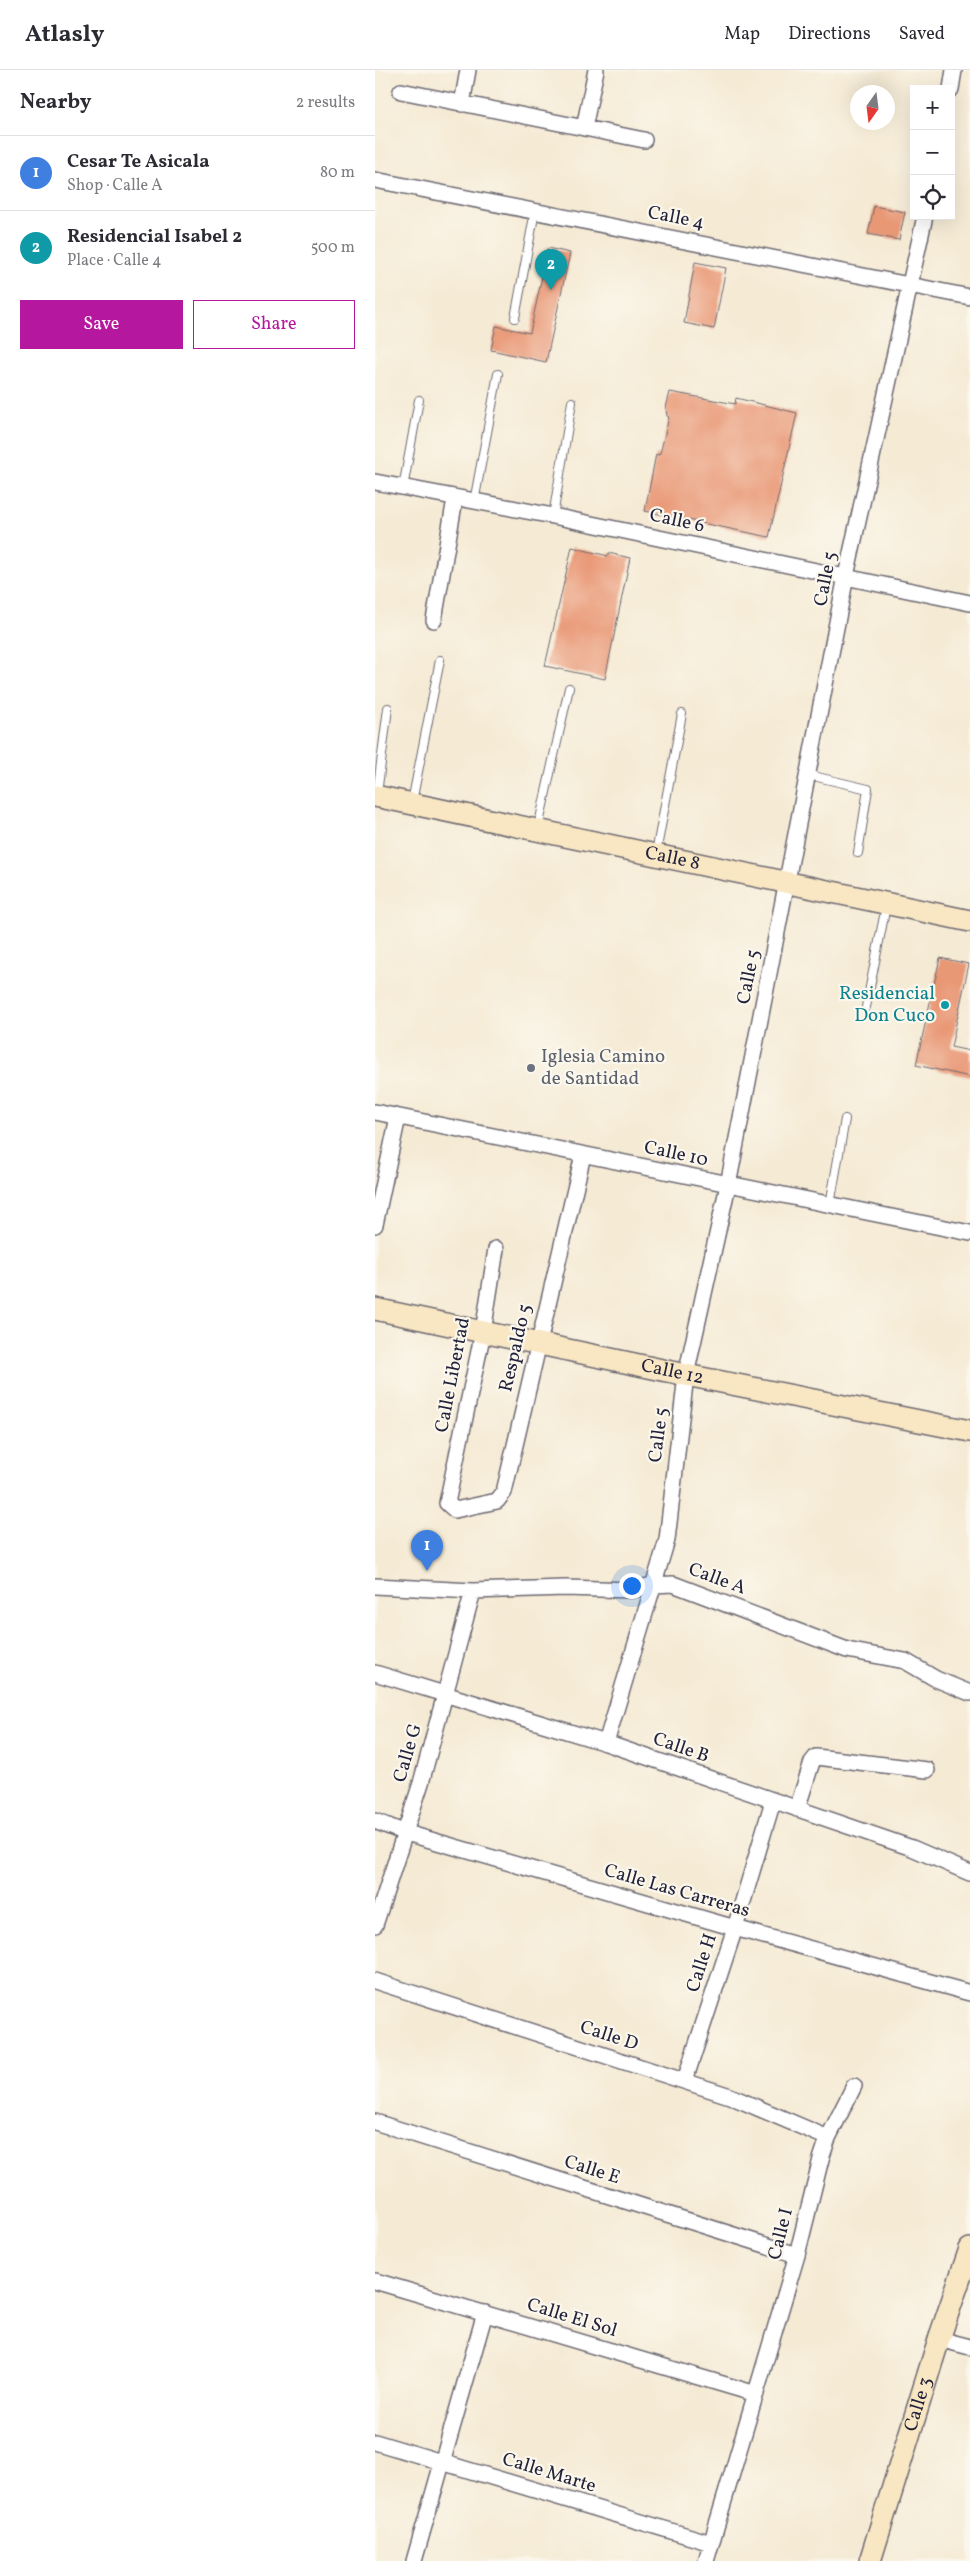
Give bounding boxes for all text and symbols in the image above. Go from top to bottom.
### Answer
text: Atlasly [25,18,104,52]
text: Map [724,22,760,47]
text: Directions [788,22,871,47]
text: Saved [899,22,945,47]
north arrow [850,85,895,130]
map controls [910,85,955,220]
button: + [910,85,955,130]
text: Nearby [20,88,91,117]
text: 2 results [296,92,355,114]
button: − [910,130,955,175]
text: Cesar Te Asicala [67,149,210,175]
text: 1 [33,162,39,184]
text: 80 m [320,162,355,184]
text: Shop · Calle A [67,175,163,197]
button: locate [910,175,955,220]
street label: Calle 4 [645,200,707,236]
text: Residencial Isabel 2 [67,224,242,250]
text: 2 [32,237,40,259]
text: 500 m [311,237,355,259]
pin: 2 [535,249,567,290]
text: Place · Calle 4 [67,250,162,272]
button: Save [20,300,183,349]
button: Share [193,300,355,349]
street label: Calle 6 [647,502,707,540]
street label: Calle 5 [808,549,844,609]
street label: Calle 8 [643,840,702,877]
street label: Calle 5 [731,947,767,1007]
place label: Residencial Don Cuco [839,981,935,1029]
marker: Residencial Don Cuco [939,999,951,1011]
place label: Iglesia Camino de Santidad [541,1044,665,1092]
marker: Iglesia Camino de Santidad [525,1062,537,1074]
street label: Calle 10 [642,1135,710,1173]
street label: Respaldo 5 [493,1301,539,1395]
street label: Calle Libertad [429,1315,477,1435]
street label: Calle 12 [639,1353,706,1391]
street label: Calle 5 [643,1406,675,1464]
pin: 1 [411,1530,443,1571]
street label: Calle A [685,1557,749,1601]
your location [619,1573,645,1599]
street label: Calle G [387,1721,429,1785]
street label: Calle B [649,1726,713,1770]
street label: Calle Las Carreras [601,1858,753,1924]
street label: Calle H [680,1930,724,1996]
street label: Calle D [576,2014,642,2058]
street label: Calle E [561,2149,623,2191]
street label: Calle I [762,2205,800,2263]
street label: Calle El Sol [524,2292,621,2344]
street label: Calle 3 [898,2374,939,2435]
street label: Calle Marte [499,2446,599,2500]

